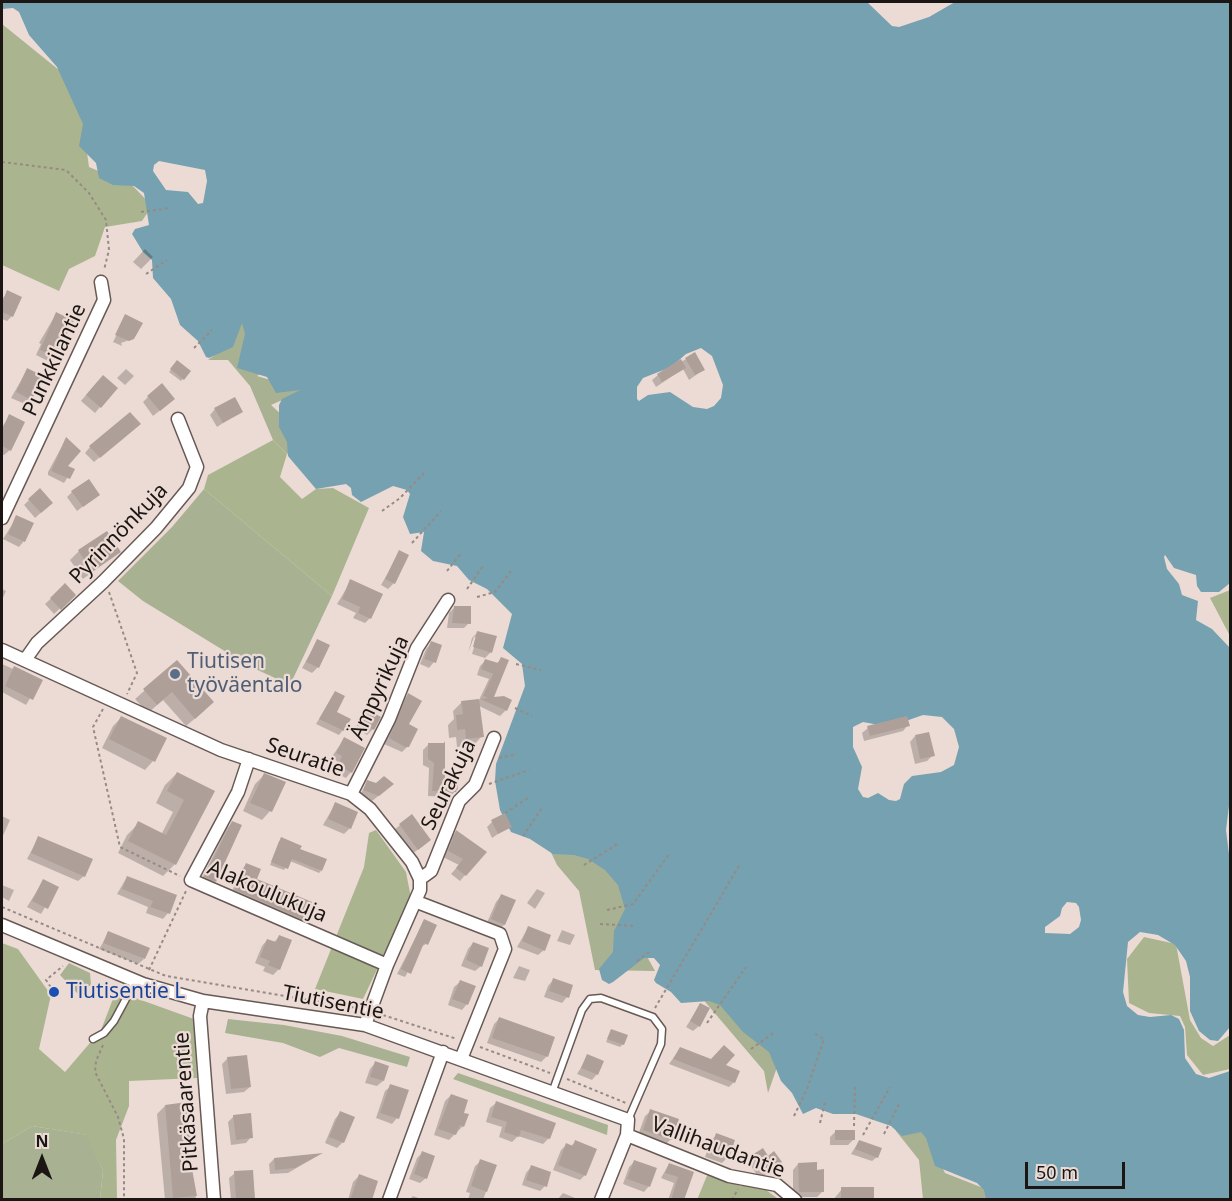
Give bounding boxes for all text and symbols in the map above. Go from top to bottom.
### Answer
street label: Punkkilantie [18,300,92,420]
street label: Pyrinnönkuja [65,478,173,590]
street label: Ämpyrikuja [345,632,415,744]
place label: Tiutisen työväentalo [187,649,302,699]
marker: Tiutisen työväentalo [168,667,182,681]
street label: Seuratie [262,733,348,783]
street label: Seurakuja [416,736,482,834]
street label: Alakoulukuja [203,856,331,928]
place label: Tiutisentie L [66,979,185,1005]
street label: Tiutisentie [280,981,386,1025]
marker: Tiutisentie L [47,985,61,999]
street label: Pitkäsaarentie [170,1031,204,1173]
street label: Vallihaudantie [648,1112,788,1184]
north arrow [12,1129,72,1189]
text: N [35,1130,49,1152]
scale bar [1028,1150,1128,1188]
text: 50 m [1036,1160,1078,1184]

